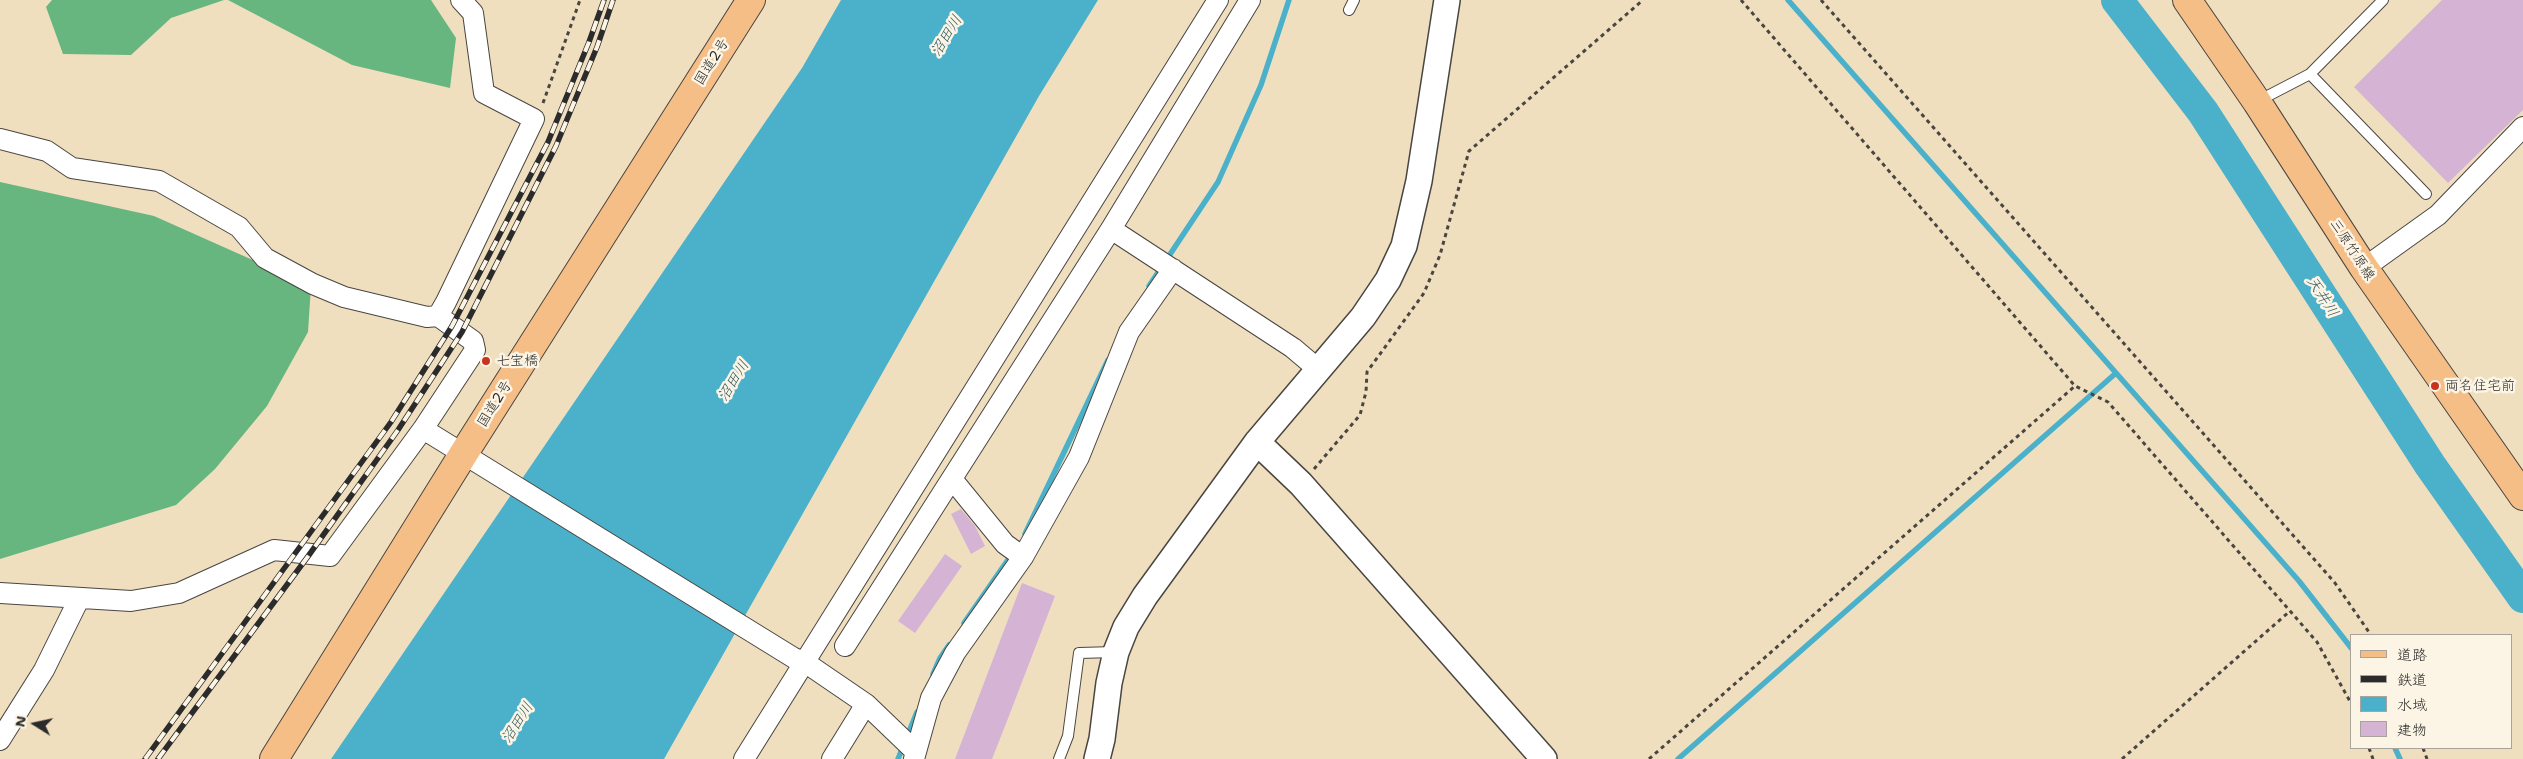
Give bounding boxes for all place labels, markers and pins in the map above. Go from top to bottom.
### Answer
place label: 七宝橋 [496,353,538,369]
marker: 七宝橋 [480,355,492,367]
place label: 両名住宅前 [2445,378,2515,394]
marker: 両名住宅前 [2429,380,2441,392]

